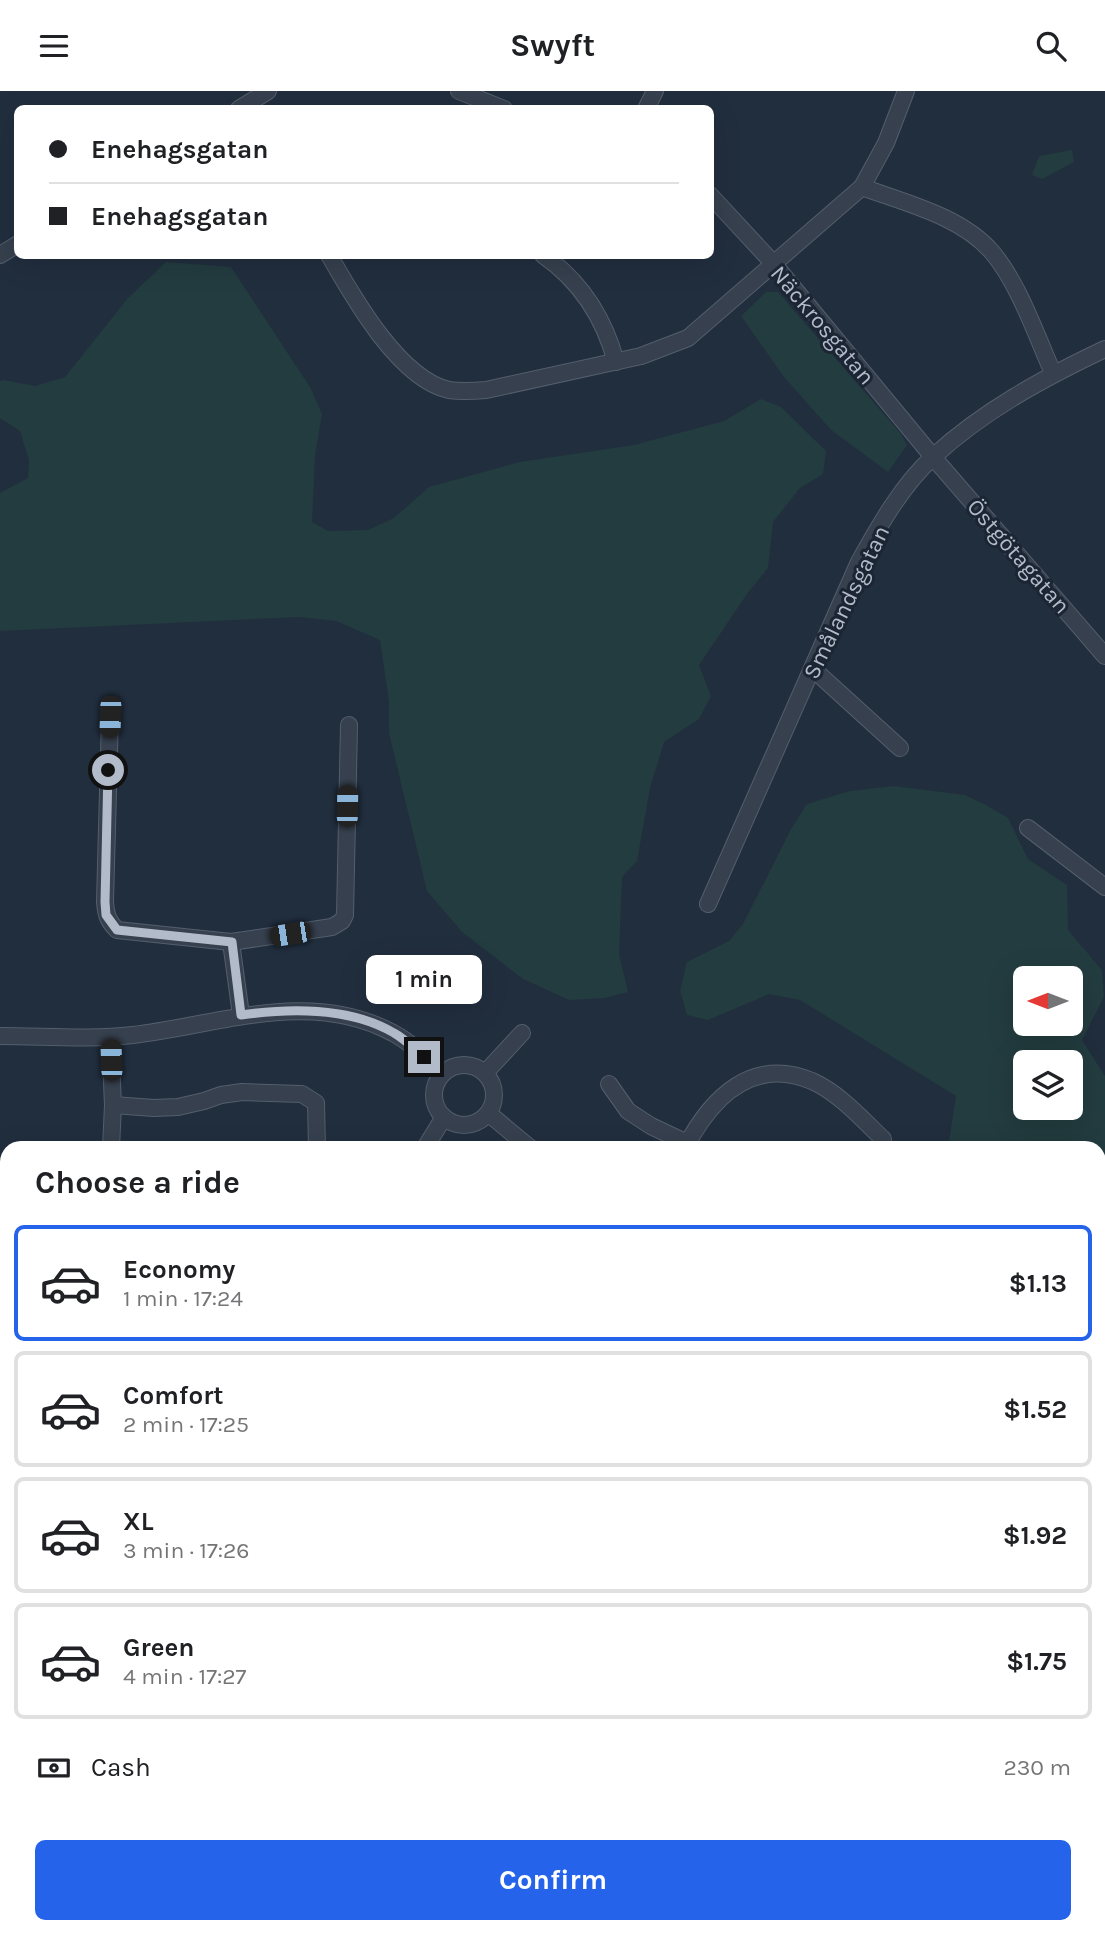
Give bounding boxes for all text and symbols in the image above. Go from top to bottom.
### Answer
icon: menu [35,27,73,65]
text: Swyft [510,27,595,64]
icon: search [1032,27,1070,65]
text: Enehagsgatan [91,134,269,165]
text: Enehagsgatan [91,201,269,232]
street label: Näckrosgatan [765,260,880,390]
street label: Östgötagatan [961,493,1076,619]
street label: Smålandsgatan [798,521,895,683]
car [99,696,122,738]
route start [92,754,124,786]
car [337,785,358,827]
car [268,920,313,948]
callout: 1 min [366,955,482,1005]
text: 1 min [395,966,453,993]
north arrow [1013,966,1083,1036]
map controls [1013,966,1083,1120]
car [100,1039,123,1081]
route end [408,1041,440,1073]
button: layers [1013,1050,1083,1120]
text: Choose a ride [35,1164,240,1201]
icon: car [39,1252,102,1315]
text: Economy [123,1254,235,1285]
text: $1.13 [1009,1268,1067,1299]
text: 1 min · 17:24 [123,1285,243,1312]
icon: car [39,1378,102,1441]
text: Comfort [123,1380,224,1411]
text: $1.52 [1003,1394,1067,1425]
text: 2 min · 17:25 [123,1411,249,1438]
icon: car [39,1504,102,1567]
text: XL [123,1506,154,1537]
text: $1.92 [1003,1520,1067,1551]
text: 3 min · 17:26 [123,1537,250,1564]
icon: car [39,1630,102,1693]
text: Green [123,1632,195,1663]
text: $1.75 [1006,1646,1067,1677]
text: 4 min · 17:27 [123,1663,246,1690]
icon: cash [35,1749,73,1787]
text: Cash [91,1752,151,1783]
text: 230 m [1003,1754,1071,1781]
button: Confirm [35,1840,1071,1920]

